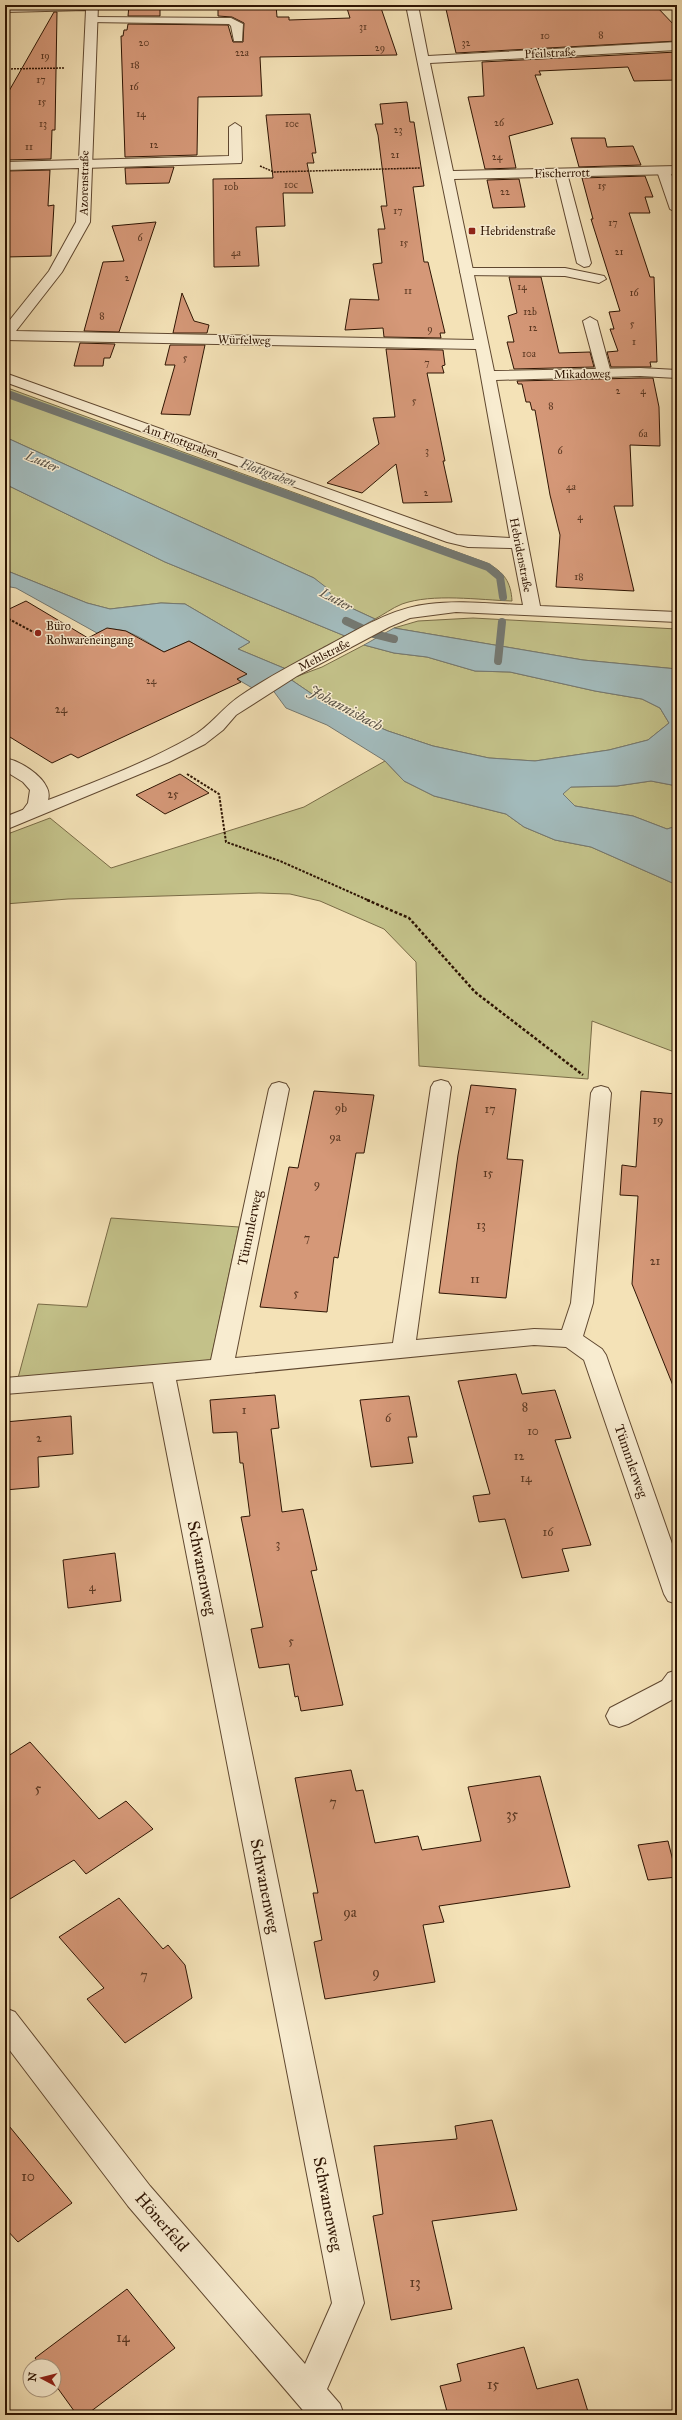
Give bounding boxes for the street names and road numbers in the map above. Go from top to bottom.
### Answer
street label: Pfeilstraße [524,45,576,61]
street label: Azorenstraße [76,150,92,217]
street label: Fischerrott [534,166,591,180]
street label: Würfelweg [218,333,271,348]
street label: Mikadoweg [553,366,611,382]
street label: Am Flottgraben [140,421,221,462]
street label: Hebridenstraße [507,517,535,593]
street label: Mehlstraße [296,636,352,674]
street label: Tümmlerweg [234,1188,266,1267]
street label: Tümmlerweg [610,1422,652,1501]
street label: Schwanenweg [183,1519,221,1617]
street label: Schwanenweg [246,1837,284,1935]
street label: Schwanenweg [309,2155,347,2253]
street label: Hönerfeld [131,2188,194,2256]

